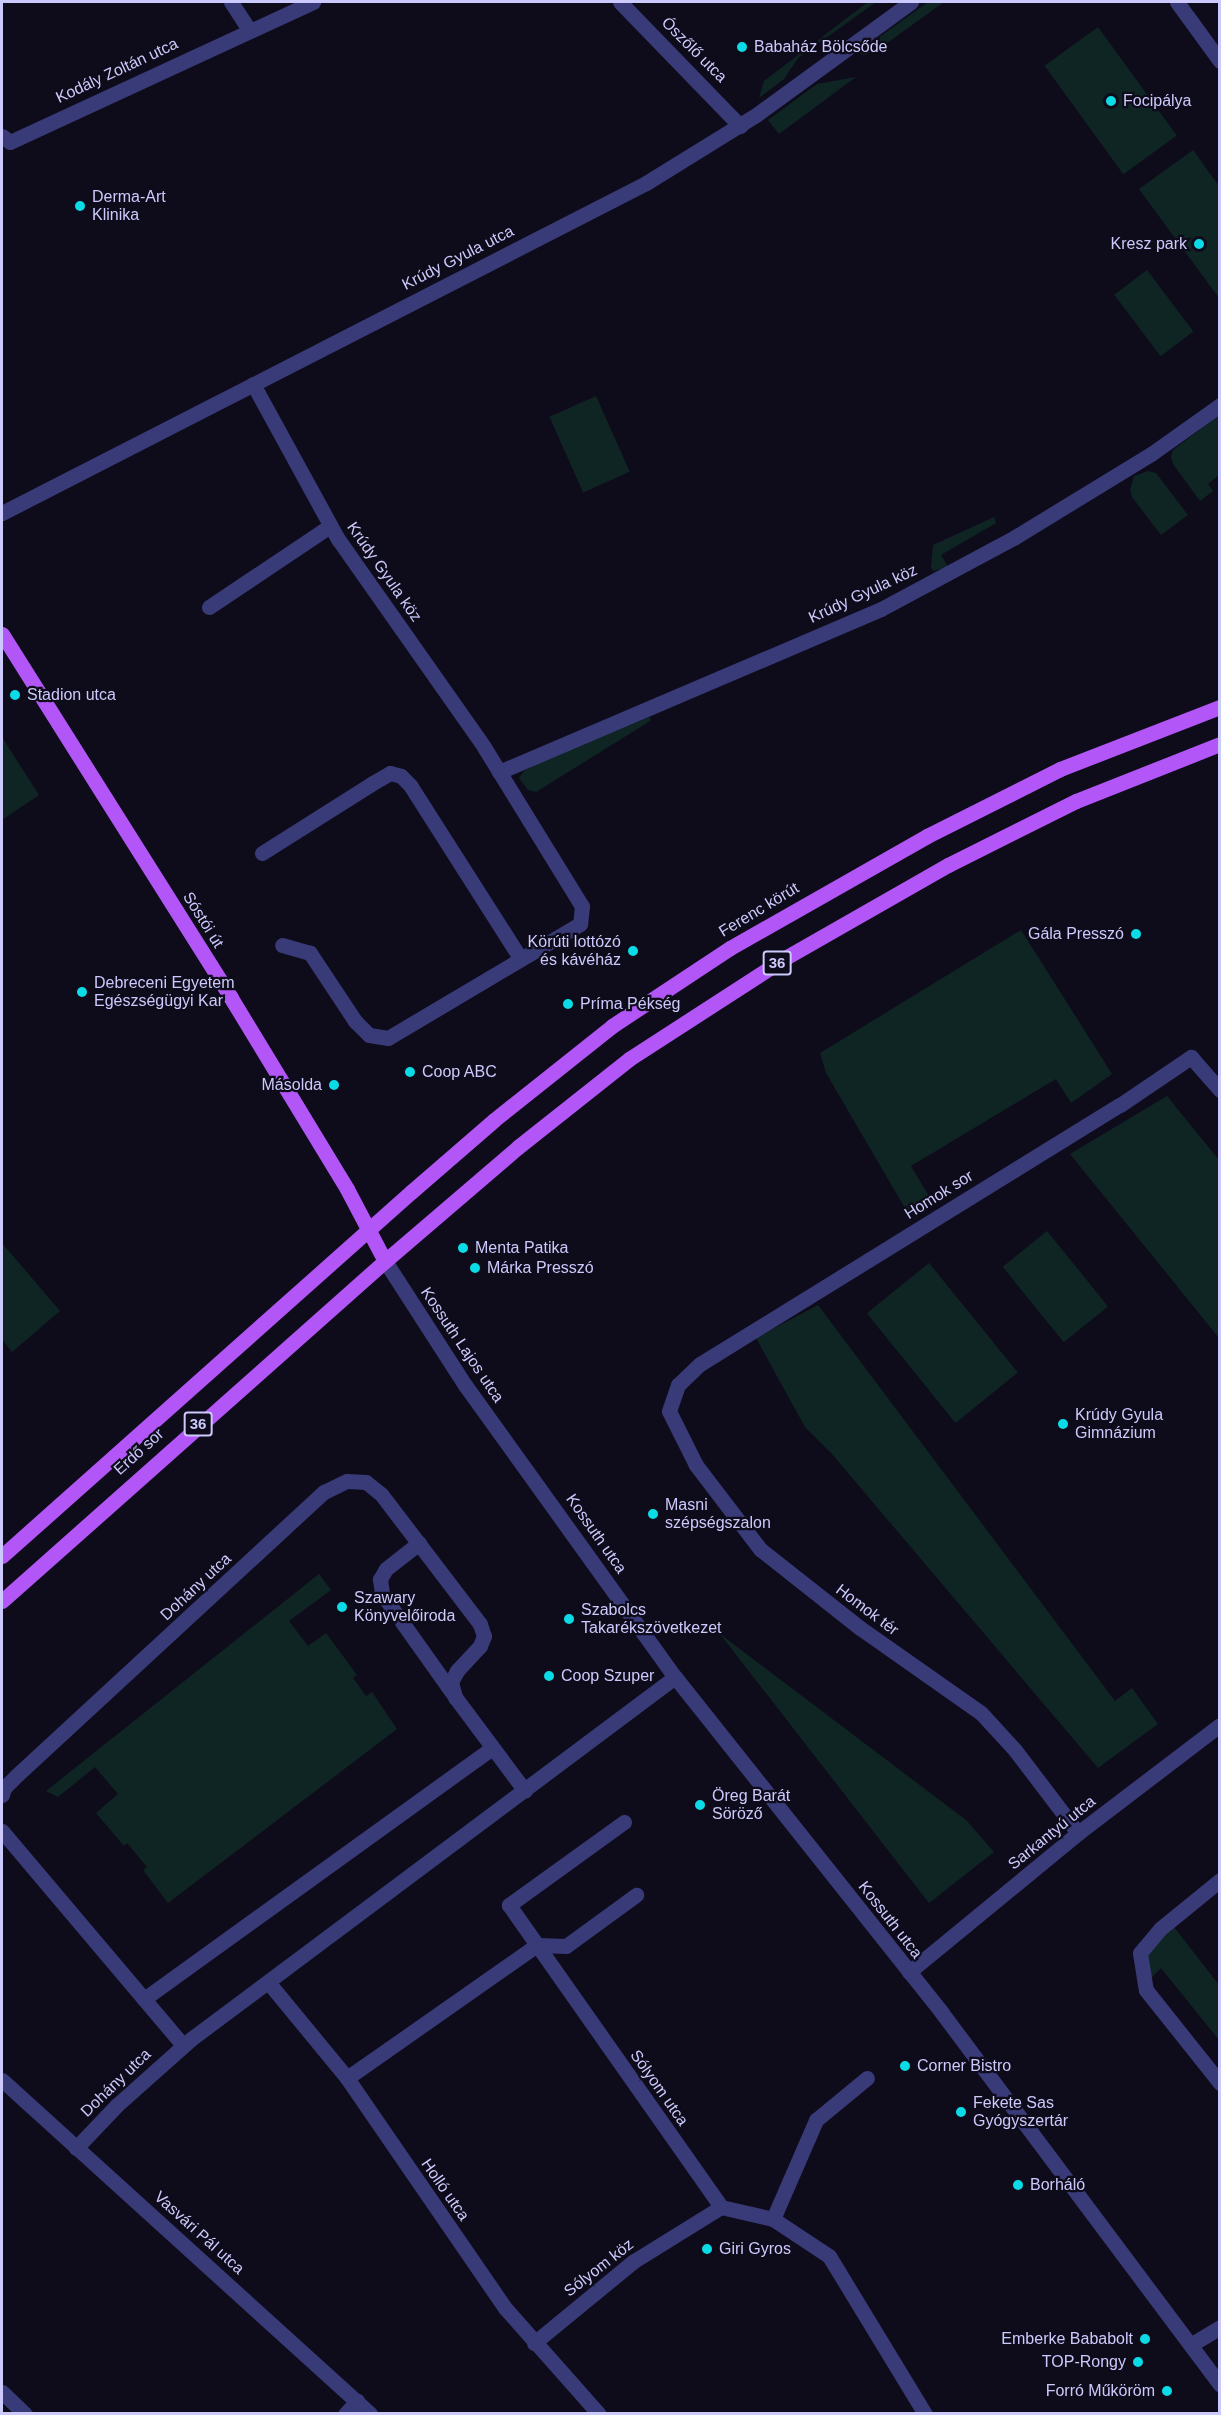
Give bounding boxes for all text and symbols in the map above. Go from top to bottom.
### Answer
street label: Ószőlő utca [657,13,731,87]
street label: Kodály Zoltán utca [53,34,181,108]
place label: Babaház Bölcsőde [754,37,887,57]
marker: Babaház Bölcsőde [735,40,749,54]
place label: Focipálya [1123,91,1191,111]
marker: Focipálya [1104,94,1118,108]
place label: Derma-Art Klinika [92,187,166,225]
marker: Derma-Art Klinika [73,199,87,213]
street label: Krúdy Gyula utca [399,222,517,294]
place label: Kresz park [1111,234,1187,254]
marker: Kresz park [1192,237,1206,251]
street label: Krúdy Gyula köz [342,518,426,626]
street label: Krúdy Gyula köz [806,560,920,628]
place label: Stadion utca [27,685,116,705]
marker: Stadion utca [8,688,22,702]
street label: Ferenc körút [716,879,802,941]
street label: Sóstói út [178,889,228,951]
place label: Gála Presszó [1028,924,1124,944]
marker: Gála Presszó [1129,927,1143,941]
place label: Körúti lottózó és kávéház [528,932,621,970]
marker: Körúti lottózó és kávéház [626,944,640,958]
road number: 36 [762,951,792,975]
place label: Debreceni Egyetem Egészségügyi Kar [94,973,235,1011]
marker: Debreceni Egyetem Egészségügyi Kar [75,985,89,999]
place label: Príma Pékség [580,994,680,1014]
marker: Príma Pékség [561,997,575,1011]
place label: Coop ABC [422,1062,498,1082]
marker: Coop ABC [403,1065,417,1079]
place label: Másolda [262,1075,322,1095]
marker: Másolda [327,1078,341,1092]
street label: Homok sor [901,1166,977,1224]
place label: Menta Patika [475,1238,568,1258]
marker: Menta Patika [456,1241,470,1255]
place label: Márka Presszó [487,1258,594,1278]
marker: Márka Presszó [468,1261,482,1275]
street label: Kossuth Lajos utca [416,1284,508,1406]
place label: Krúdy Gyula Gimnázium [1075,1405,1163,1443]
road number: 36 [183,1412,213,1436]
marker: Krúdy Gyula Gimnázium [1056,1417,1070,1431]
street label: Erdő sor [110,1425,168,1479]
street label: Kossuth utca [562,1491,630,1577]
place label: Masni szépségszalon [665,1495,771,1533]
marker: Masni szépségszalon [646,1507,660,1521]
street label: Dohány utca [157,1549,235,1625]
street label: Homok tér [832,1580,902,1640]
place label: Szawary Könyvelőiroda [354,1588,455,1626]
marker: Szawary Könyvelőiroda [335,1600,349,1614]
place label: Szabolcs Takarékszövetkezet [581,1600,722,1638]
marker: Szabolcs Takarékszövetkezet [562,1612,576,1626]
place label: Coop Szuper [561,1666,654,1686]
marker: Coop Szuper [542,1669,556,1683]
place label: Öreg Barát Söröző [712,1786,790,1824]
street label: Sarkantyú utca [1004,1792,1100,1874]
marker: Öreg Barát Söröző [693,1798,707,1812]
street label: Kossuth utca [854,1878,926,1962]
street label: Dohány utca [77,2045,155,2121]
street label: Sólyom utca [626,2046,692,2130]
place label: Corner Bistro [917,2056,1011,2076]
marker: Corner Bistro [898,2059,912,2073]
place label: Fekete Sas Gyógyszertár [973,2093,1068,2131]
marker: Fekete Sas Gyógyszertár [954,2105,968,2119]
street label: Holló utca [417,2155,473,2225]
place label: Borháló [1030,2175,1085,2195]
marker: Borháló [1011,2178,1025,2192]
street label: Vasvári Pál utca [150,2188,248,2278]
street label: Sólyom köz [561,2235,637,2301]
place label: Giri Gyros [719,2239,791,2259]
marker: Giri Gyros [700,2242,714,2256]
place label: Emberke Bababolt [1001,2329,1133,2349]
marker: Emberke Bababolt [1138,2332,1152,2346]
place label: TOP-Rongy [1042,2352,1126,2372]
marker: TOP-Rongy [1131,2355,1145,2369]
place label: Forró Műköröm [1046,2381,1155,2401]
marker: Forró Műköröm [1160,2384,1174,2398]

